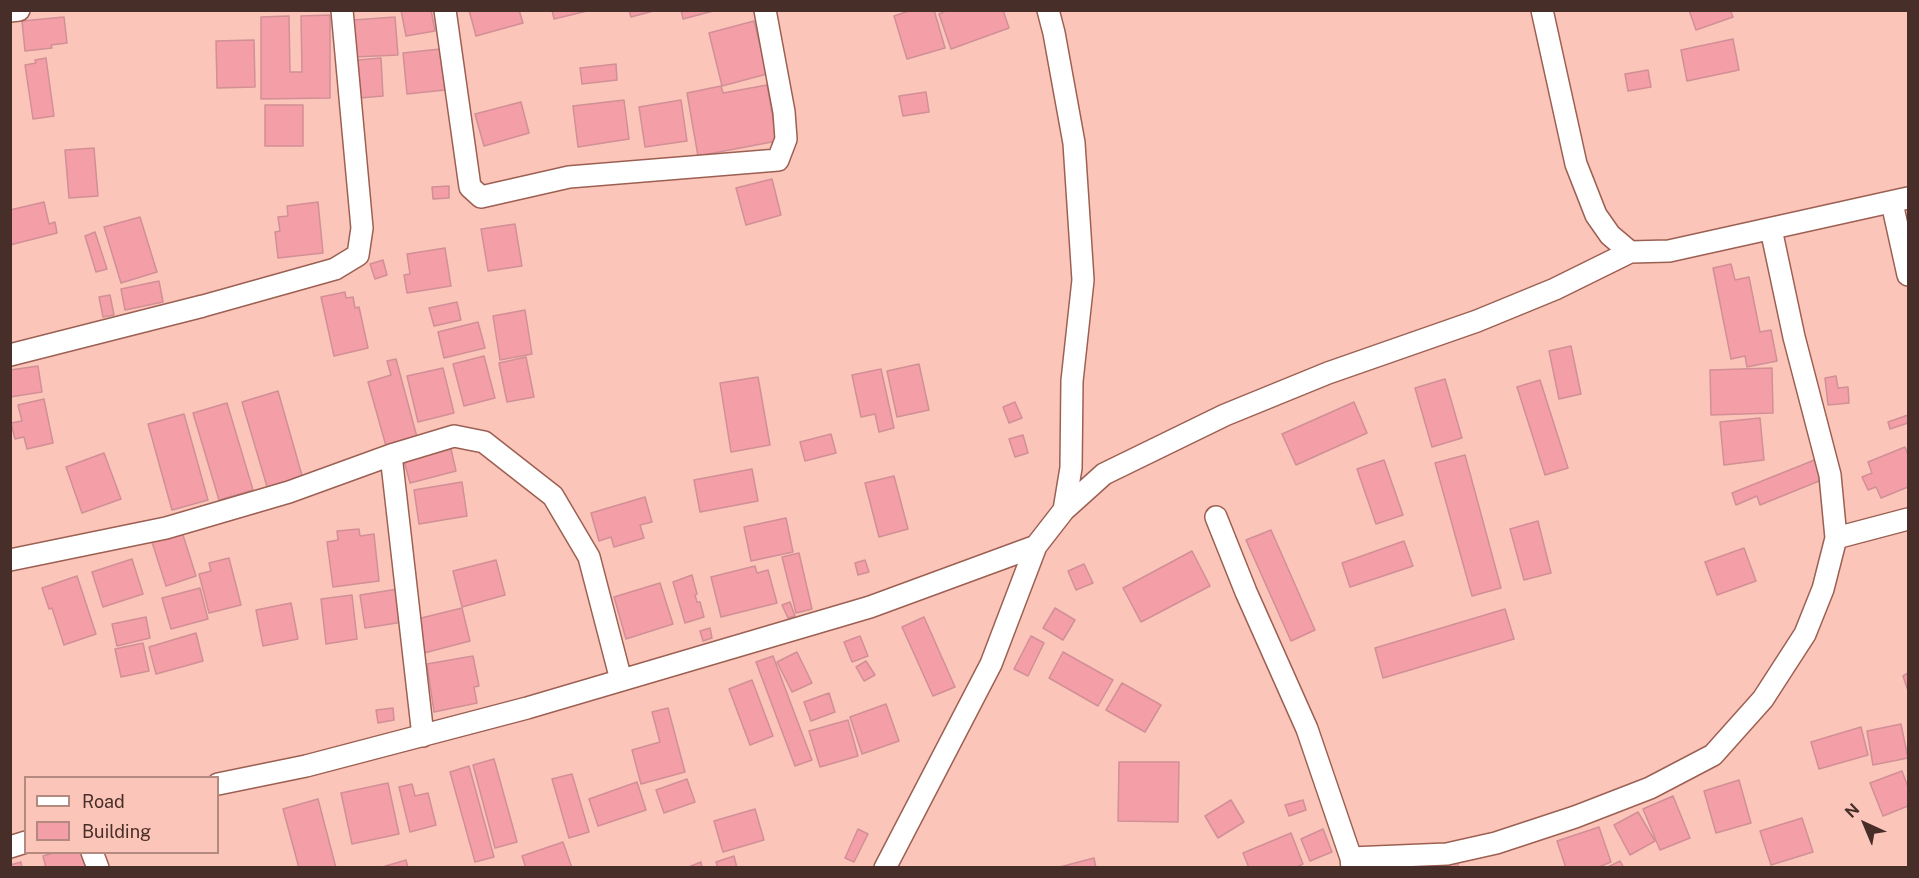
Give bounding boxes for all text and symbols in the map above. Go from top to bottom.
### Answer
legend [24,776,219,854]
text: Road [82,791,125,812]
north arrow [1835,794,1895,854]
text: N [1841,800,1863,822]
text: Building [82,821,151,842]

